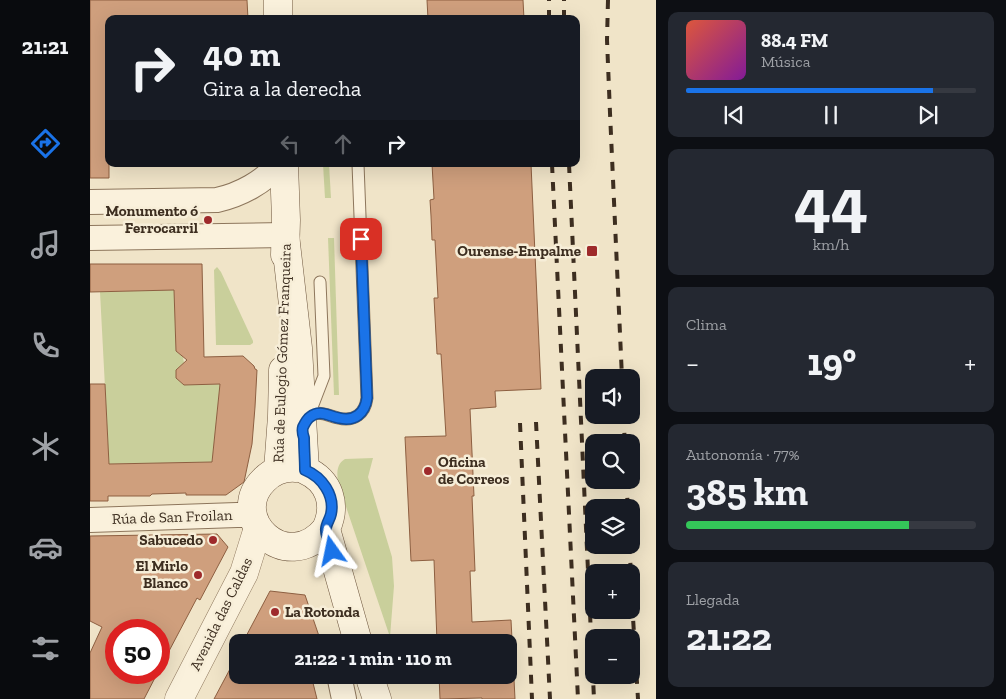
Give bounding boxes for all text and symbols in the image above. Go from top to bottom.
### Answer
text: 88.4 FM [761,29,828,52]
text: 21:21 [22,33,68,60]
text: 40 m [203,33,280,75]
icon: right [120,35,185,100]
text: Música [761,52,810,71]
text: Gira a la derecha [203,75,361,102]
icon: previous [720,101,748,129]
icon: pause [817,101,845,129]
icon: next [914,101,942,129]
icon: directions [28,126,63,161]
icon: left [276,130,304,158]
icon: ahead [329,130,357,158]
icon: right [382,130,410,158]
text: 44 [794,163,868,241]
place label: Monumento ó Ferrocarril [106,202,198,237]
marker: Monumento ó Ferrocarril [202,214,214,226]
pin [340,218,382,260]
icon: arrive [347,225,375,253]
icon: music [28,227,63,262]
text: km/h [813,235,849,254]
place label: Ourense-Empalme [457,242,581,260]
street label: Rúa de Eulogio Gómez Franqueira [269,243,295,463]
marker: Ourense-Empalme [585,244,599,258]
text: Clima [686,315,727,334]
icon: phone [28,328,63,363]
text: 19° [807,339,856,385]
text: − [686,347,699,380]
text: + [964,347,976,380]
map controls [585,369,640,684]
button: sound [585,369,640,424]
icon: climate [28,429,63,464]
button: search [585,434,640,489]
text: Autonomía · 77% [686,445,799,464]
place label: Oficina de Correos [438,453,509,488]
marker: Oficina de Correos [422,465,434,477]
text: 385 km [686,469,808,515]
button: layers [585,499,640,554]
street label: Rúa de San Froilan [111,506,233,528]
position arrow [305,524,357,576]
icon: car [28,530,63,565]
place label: Sabucedo [139,531,203,549]
marker: Sabucedo [207,534,219,546]
street label: Avenida das Caldas [186,555,256,673]
place label: El Mirlo Blanco [136,557,188,592]
button: + [585,564,640,619]
marker: El Mirlo Blanco [192,569,204,581]
text: Llegada [686,590,740,609]
place label: La Rotonda [285,603,360,621]
marker: La Rotonda [269,606,281,618]
text: 21:22 [686,614,772,660]
speed limit sign: 50 [105,619,170,684]
button: − [585,629,640,684]
icon: filters [28,631,63,666]
text: 21:22 · 1 min · 110 m [294,647,452,670]

